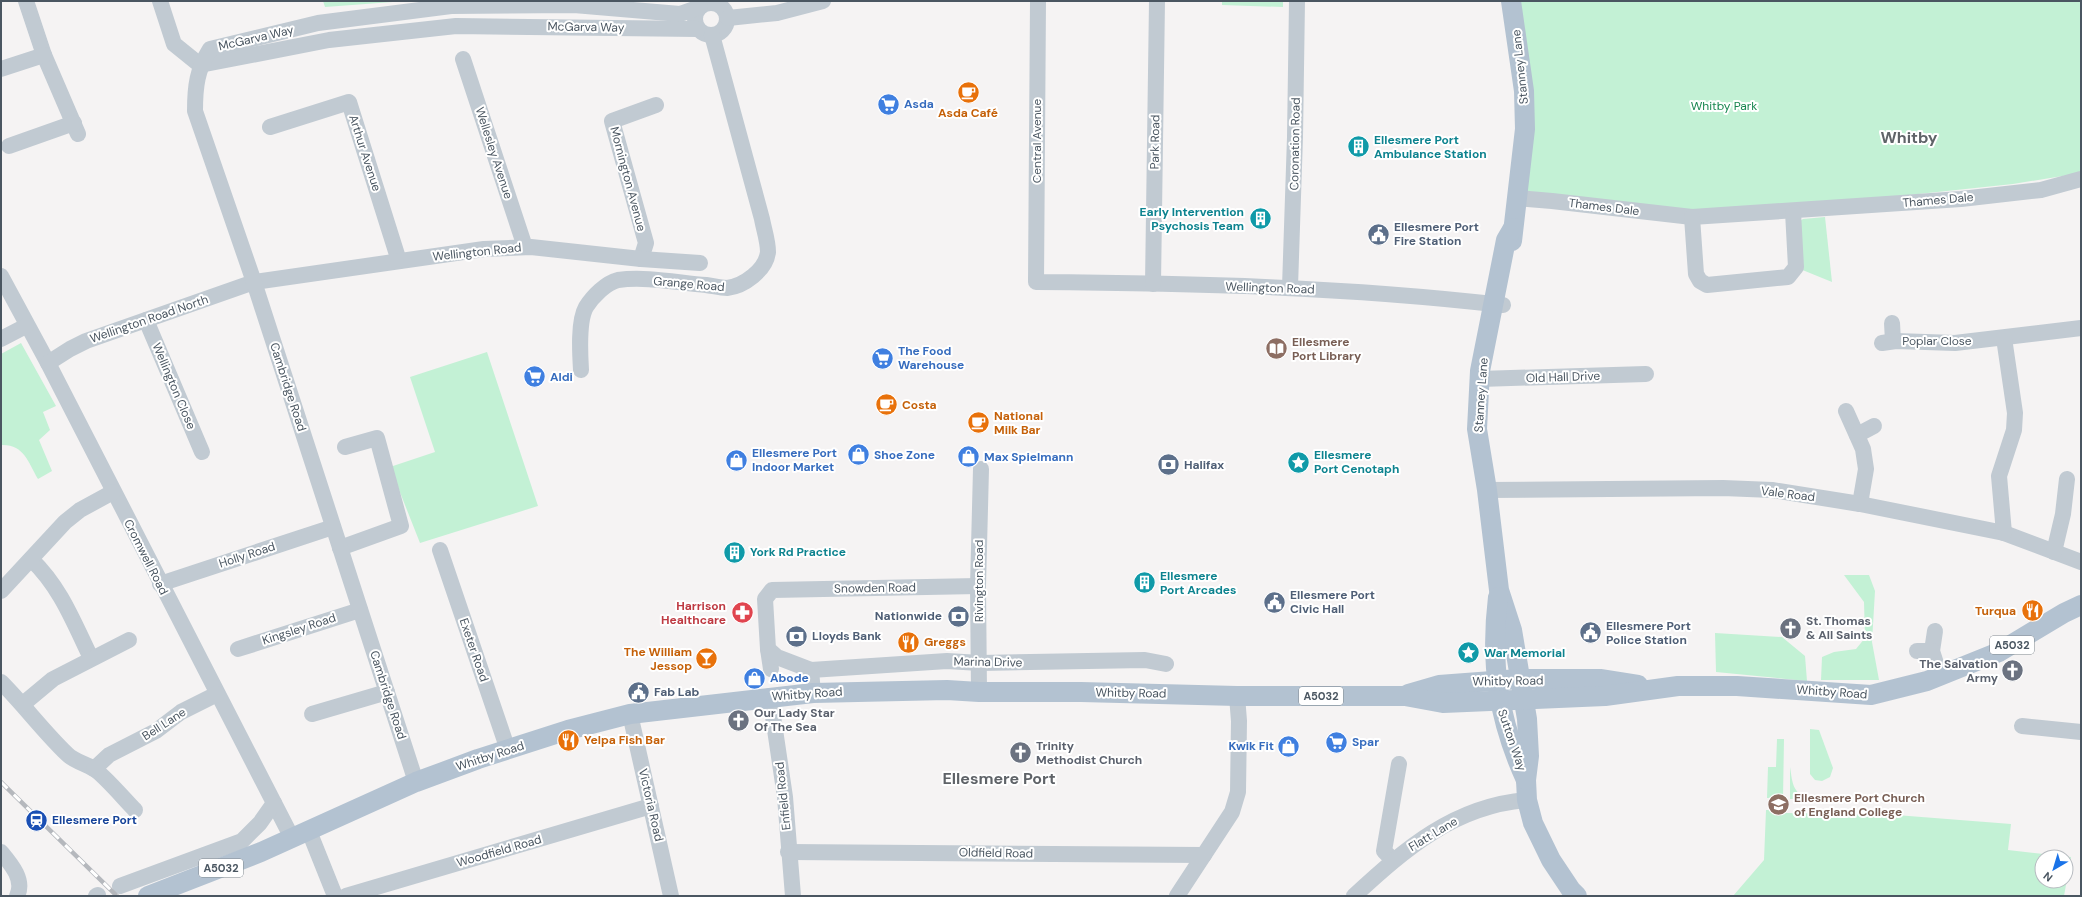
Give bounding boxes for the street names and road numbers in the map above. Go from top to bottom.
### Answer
street label: McGarva Way [547,18,625,36]
street label: McGarva Way [217,21,296,54]
street label: Stanney Lane [1508,29,1532,105]
street label: Coronation Road [1286,97,1304,191]
street label: Central Avenue [1029,99,1045,183]
street label: Wellesley Avenue [472,105,516,201]
street label: Arthur Avenue [345,113,385,193]
street label: Park Road [1147,114,1163,170]
street label: Mornington Avenue [606,125,650,233]
street label: Thames Dale [1902,189,1974,211]
street label: Thames Dale [1568,195,1640,219]
street label: Wellington Road [432,239,522,265]
street label: Grange Road [653,273,725,295]
street label: Wellington Road [1225,278,1315,298]
street label: Wellington Road North [88,291,210,347]
street label: Poplar Close [1902,333,1972,349]
street label: Wellington Close [149,340,200,432]
street label: Cambridge Road [266,340,310,434]
street label: Stanney Lane [1470,357,1492,433]
street label: Old Hall Drive [1526,368,1601,386]
street label: Vale Road [1760,483,1816,505]
street label: Cromwell Road [120,516,172,598]
street label: Holly Road [217,538,277,572]
street label: Rivington Road [971,540,987,622]
street label: Snowden Road [834,579,916,597]
street label: Kingsley Road [260,610,338,648]
street label: Exeter Road [456,616,492,684]
road number: A5032 [1990,636,2034,654]
street label: Cambridge Road [366,648,410,742]
street label: Marina Drive [953,653,1023,671]
street label: Whitby Road [1472,672,1544,690]
street label: Whitby Road [1796,682,1868,702]
street label: Whitby Road [771,684,843,704]
street label: Whitby Road [1095,684,1167,702]
road number: A5032 [1299,687,1343,705]
street label: Bell Lane [139,704,189,744]
street label: Sutton Way [1494,707,1530,773]
street label: Whitby Road [454,737,526,775]
street label: Enfield Road [771,761,795,831]
street label: Victoria Road [635,767,667,843]
street label: Flatt Lane [1405,813,1461,855]
street label: Woodfield Road [455,831,543,871]
street label: Oldfield Road [959,844,1033,862]
road number: A5032 [199,859,243,877]

